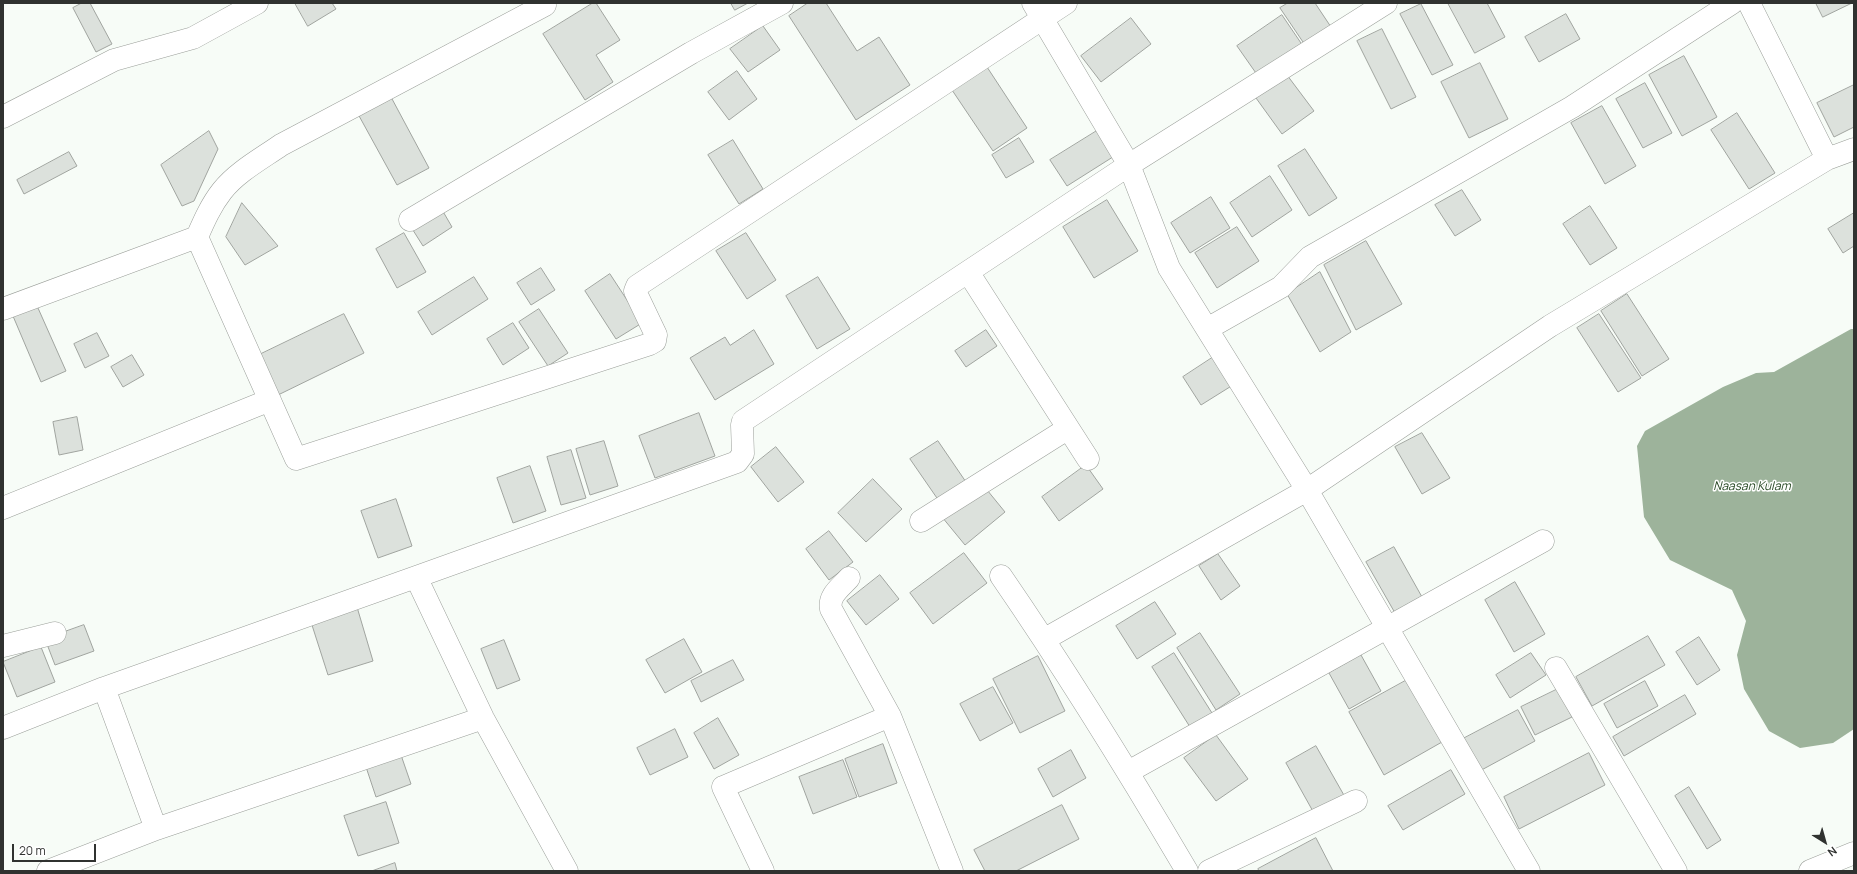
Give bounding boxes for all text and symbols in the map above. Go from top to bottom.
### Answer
water label: Naasan Kulam [1713,480,1791,494]
north arrow [1805,822,1845,862]
scale bar [14,836,98,862]
text: 20 m [19,842,46,859]
text: N [1825,844,1840,860]

